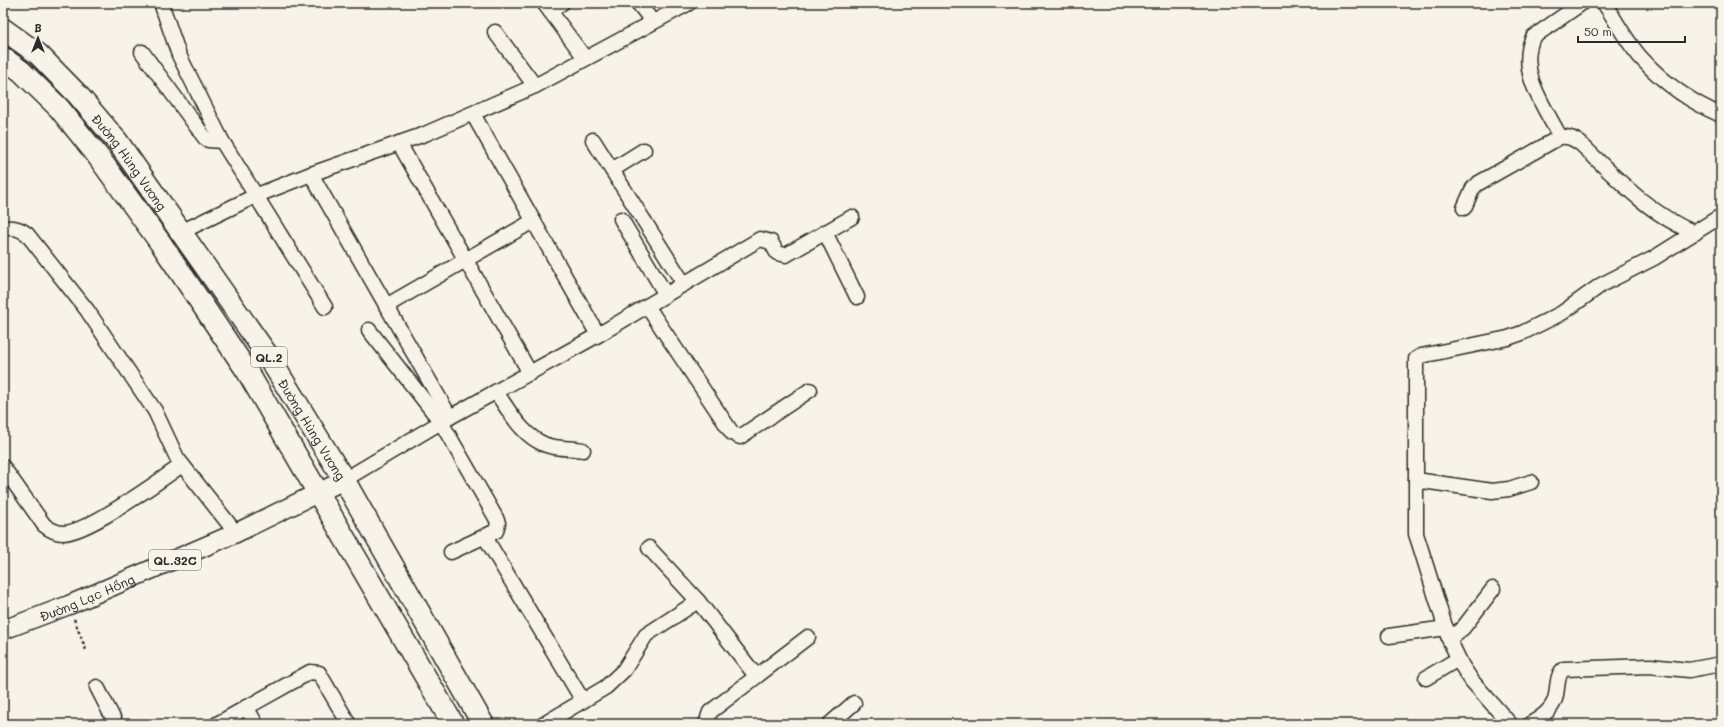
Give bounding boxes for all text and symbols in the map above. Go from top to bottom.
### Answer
north arrow [18,18,58,58]
scale bar [1578,18,1685,44]
text: B [34,20,42,35]
text: 50 m [1584,23,1612,39]
street label: Đường Hùng Vương [89,110,171,213]
road number: QL.2 [251,347,287,367]
street label: Đường Hùng Vương [275,375,350,483]
road number: QL.32C [149,550,201,570]
street label: Đường Lạc Hồng [37,569,137,624]

